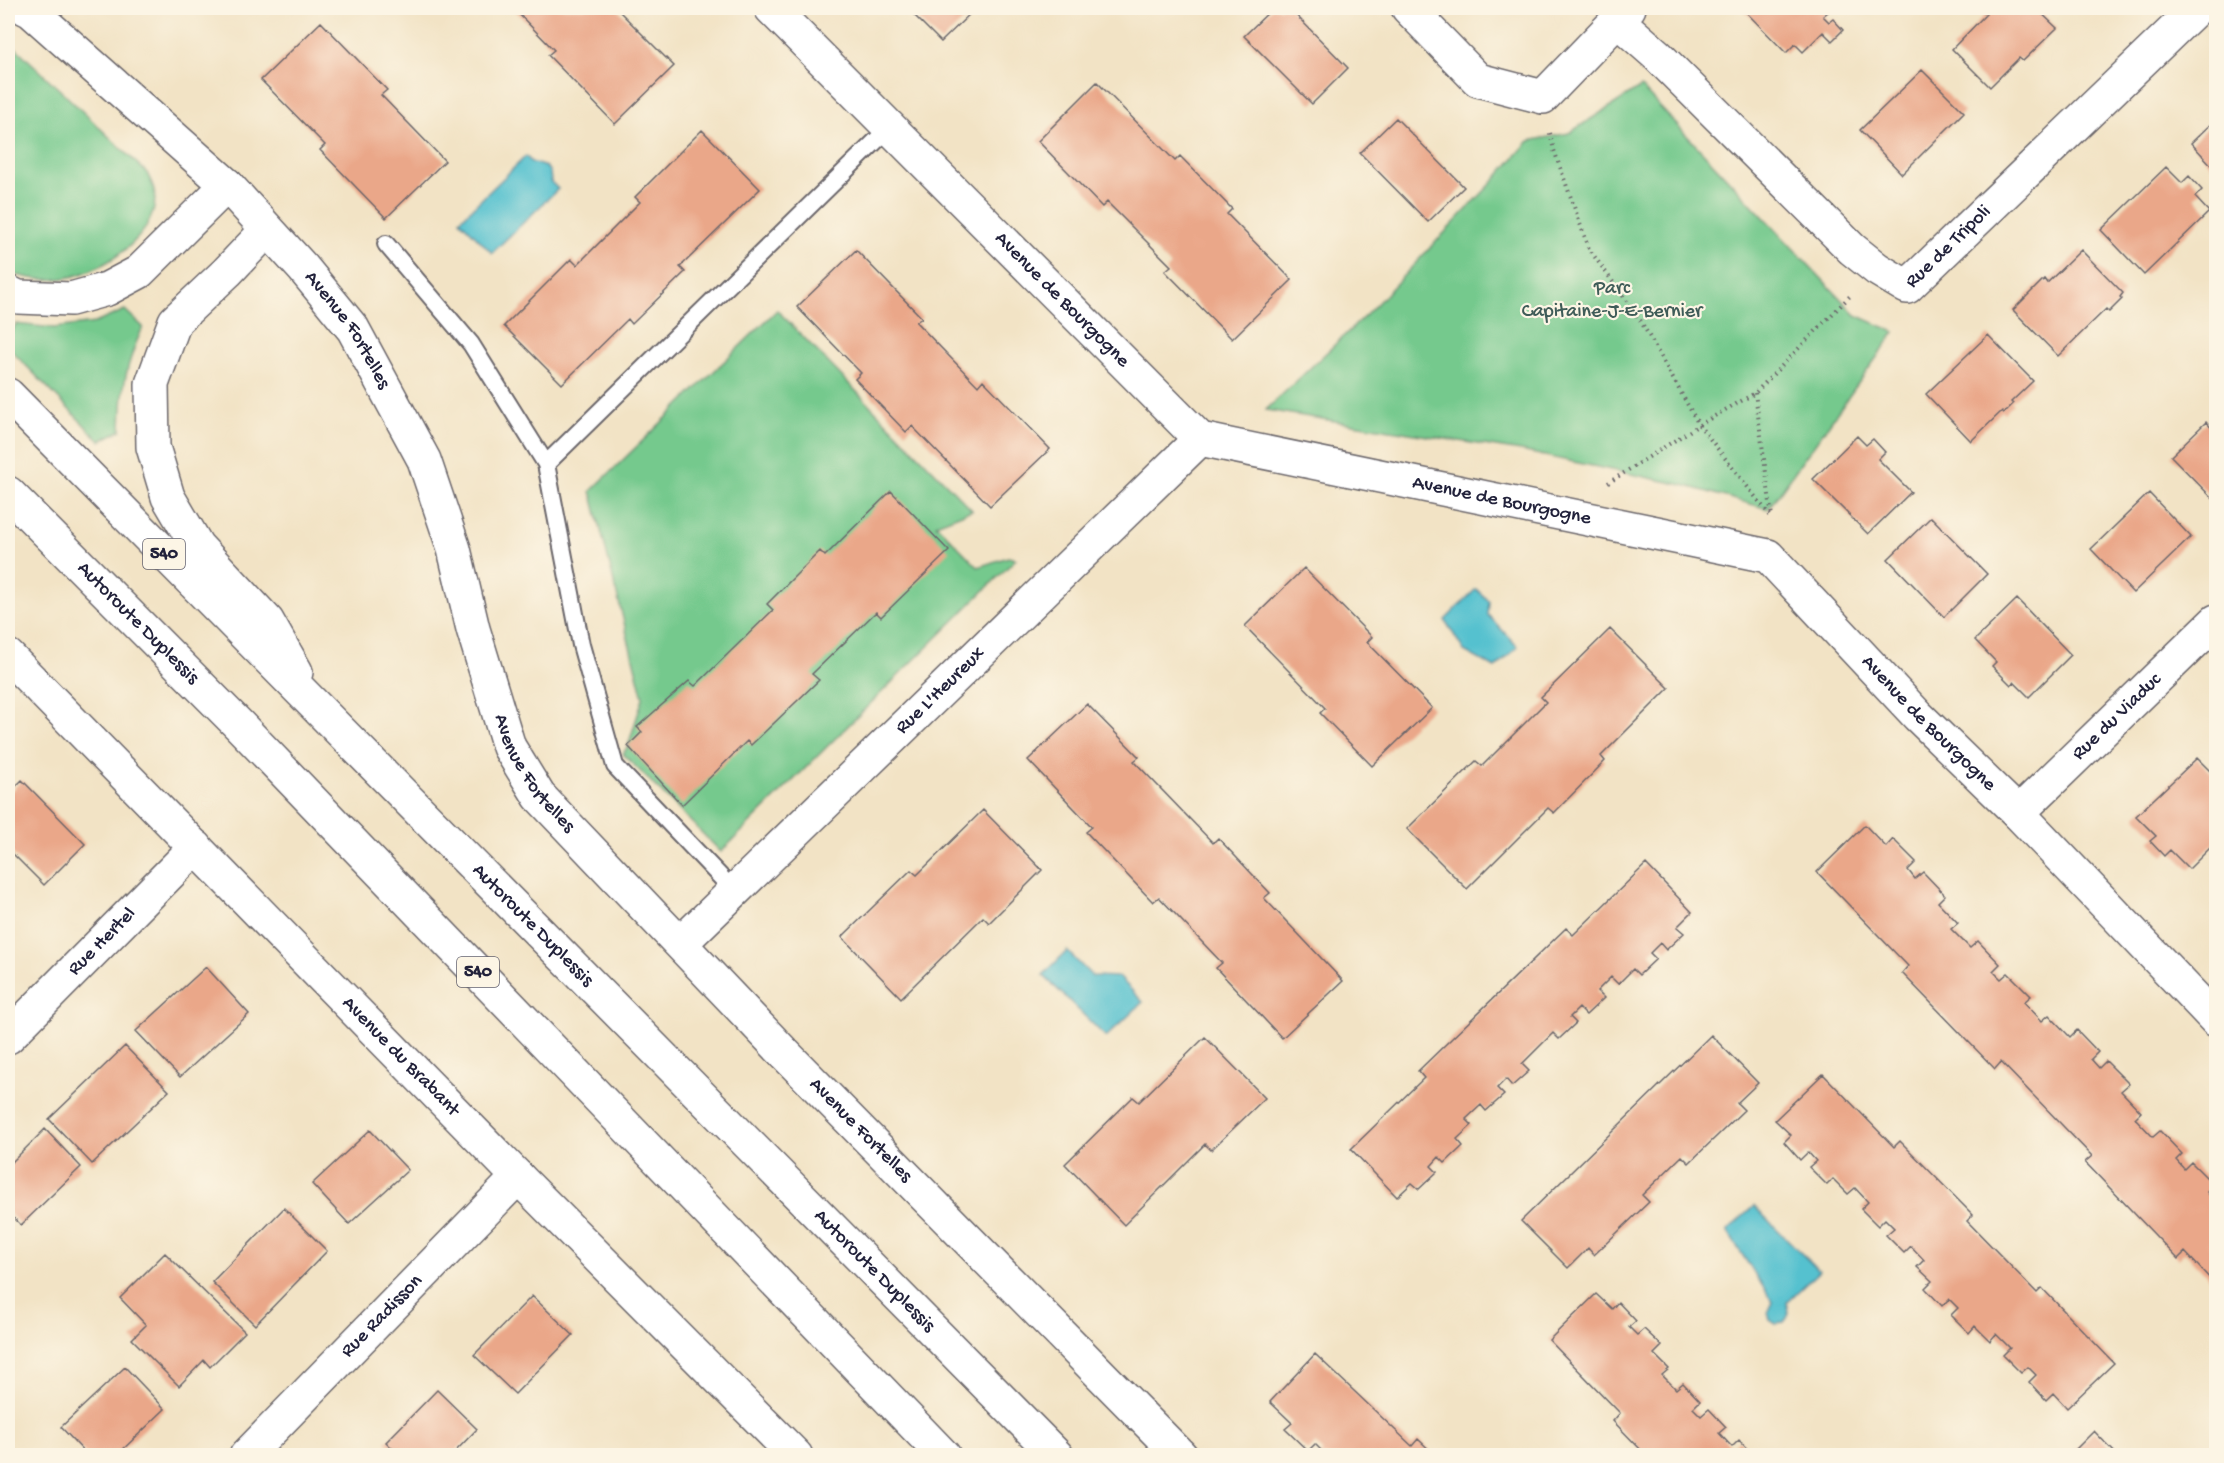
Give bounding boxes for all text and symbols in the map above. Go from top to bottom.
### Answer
street label: Rue de Tripoli [1901,201,1996,293]
street label: Avenue de Bourgogne [989,227,1134,373]
street label: Avenue Fortelles [299,267,395,394]
park label: Parc Capitaine-J-E-Bernier [1522,278,1704,324]
street label: Avenue de Bourgogne [1410,472,1594,531]
road number: 540 [143,539,185,569]
street label: Autoroute Duplessis [72,557,204,690]
street label: Rue L'Heureux [891,642,991,739]
street label: Avenue de Bourgogne [1856,651,2001,797]
street label: Rue du Viaduc [2068,668,2167,765]
street label: Avenue Fortelles [488,712,580,838]
street label: Autoroute Duplessis [467,859,599,992]
street label: Rue Hertel [64,903,141,981]
road number: 540 [457,957,499,987]
street label: Avenue du Brabant [337,992,465,1123]
street label: Avenue Fortelles [804,1073,917,1188]
street label: Autoroute Duplessis [809,1205,940,1338]
street label: Rue Radisson [336,1270,428,1363]

